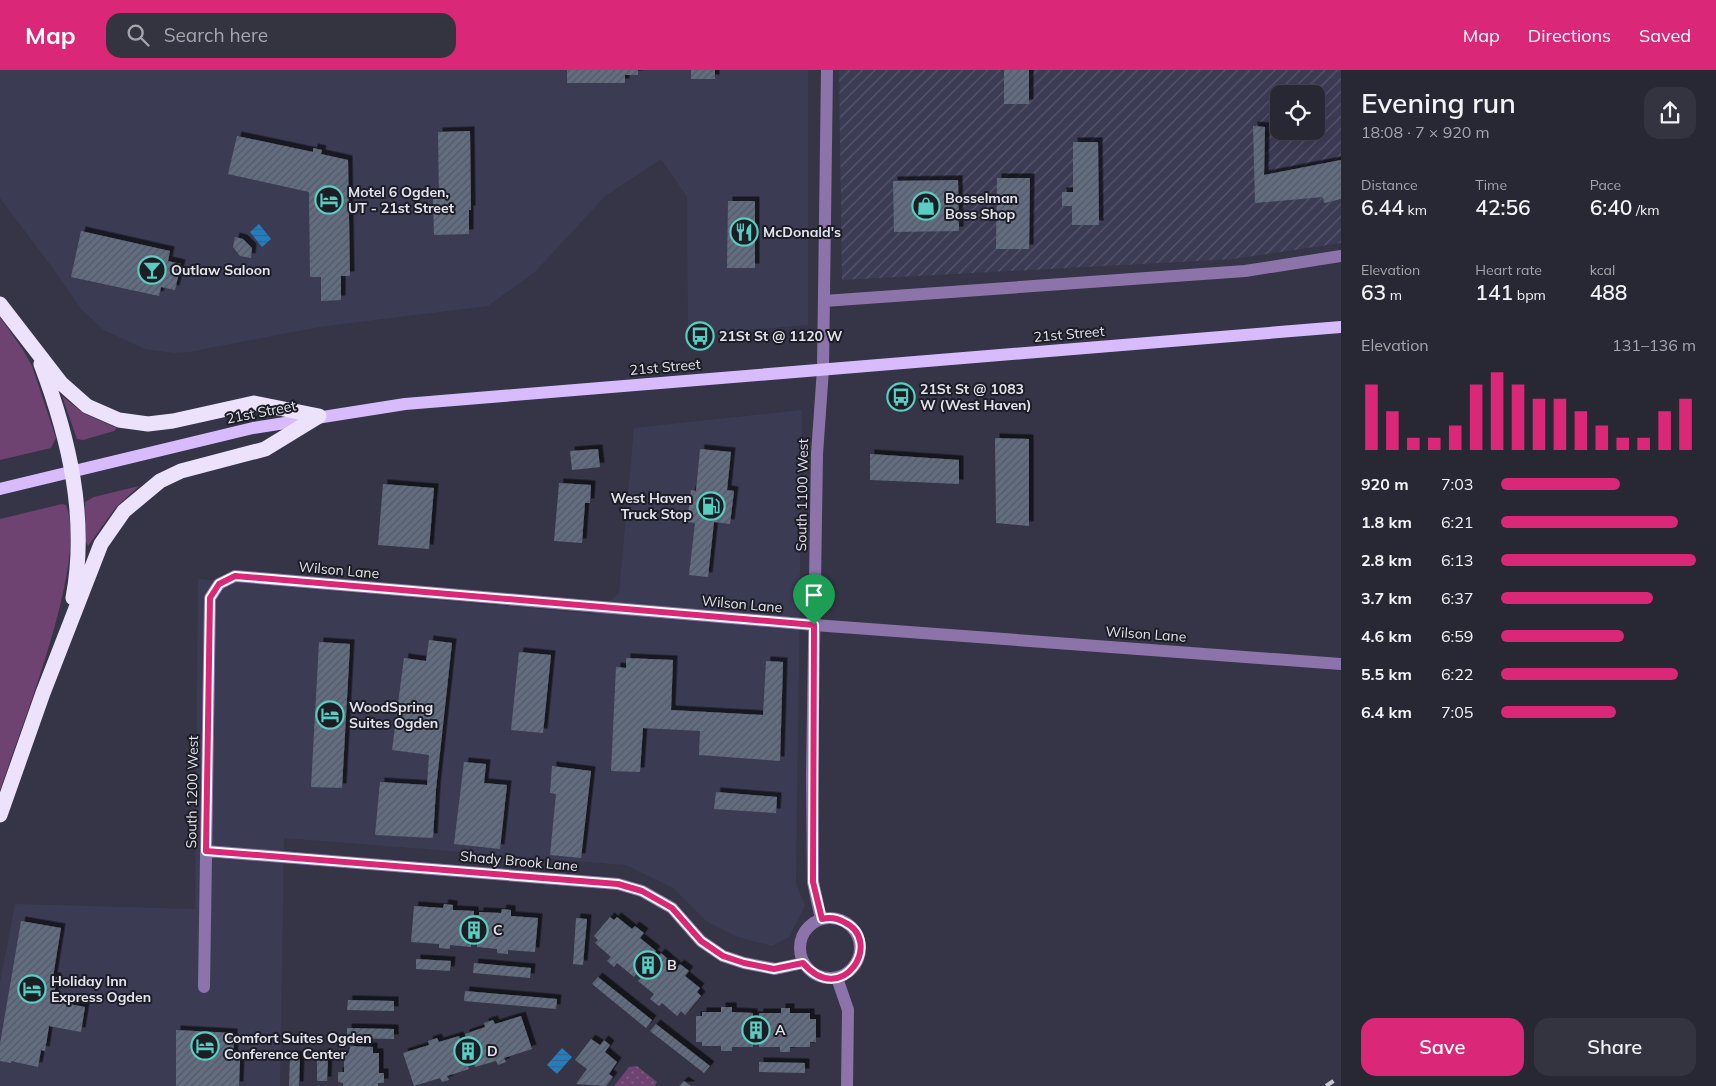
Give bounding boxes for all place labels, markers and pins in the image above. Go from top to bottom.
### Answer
place label: Motel 6 Ogden, UT - 21st Street [348,183,455,217]
hotel icon: Motel 6 Ogden, UT - 21st Street [314,185,344,215]
place label: Bosselman Boss Shop [945,189,1018,223]
shop icon: Bosselman Boss Shop [911,191,941,221]
restaurant icon: McDonald's [729,217,759,247]
place label: McDonald's [763,223,841,241]
bar icon: Outlaw Saloon [137,255,167,285]
place label: Outlaw Saloon [171,261,271,279]
bus stop icon: 21St St @ 1120 W [685,321,715,351]
place label: 21St St @ 1120 W [719,327,843,345]
place label: 21St St @ 1083 W (West Haven) [920,380,1032,414]
bus stop icon: 21St St @ 1083 W (West Haven) [886,382,916,412]
place label: West Haven Truck Stop [610,489,692,523]
fuel station icon: West Haven Truck Stop [696,491,726,521]
pin [793,574,835,625]
place label: WoodSpring Suites Ogden [349,698,438,732]
hotel icon: WoodSpring Suites Ogden [315,700,345,730]
building icon: C [459,915,489,945]
place label: C [493,921,503,939]
building icon: B [633,950,663,980]
place label: B [667,956,677,974]
place label: Holiday Inn Express Ogden [51,972,151,1006]
hotel icon: Holiday Inn Express Ogden [17,974,47,1004]
building icon: A [741,1015,771,1045]
place label: A [775,1021,786,1039]
place label: Comfort Suites Ogden Conference Center [224,1029,372,1063]
hotel icon: Comfort Suites Ogden Conference Center [190,1031,220,1061]
building icon: D [453,1036,483,1066]
place label: D [487,1042,498,1060]

